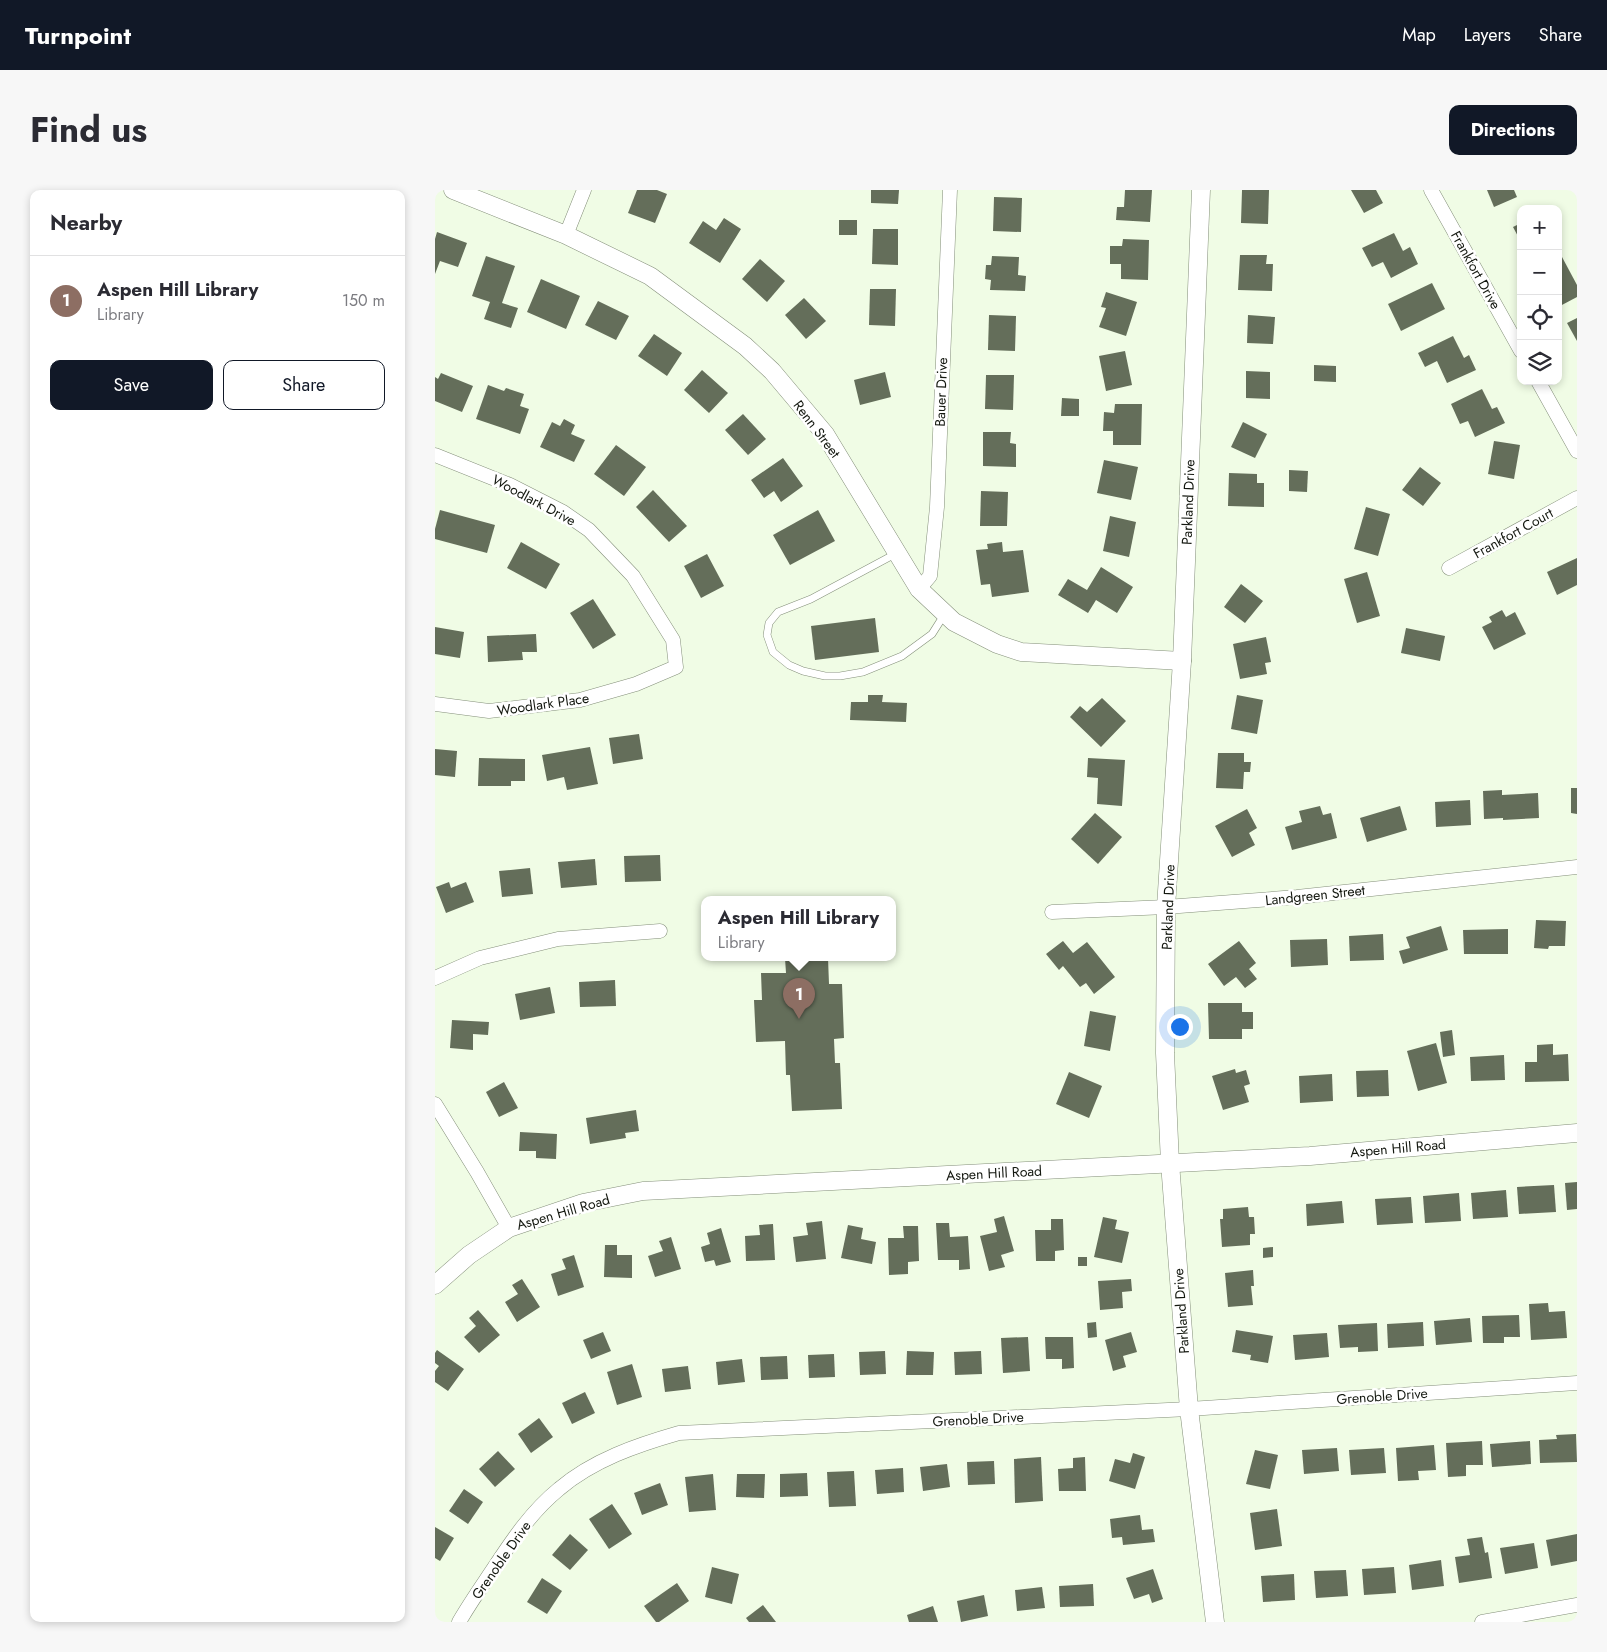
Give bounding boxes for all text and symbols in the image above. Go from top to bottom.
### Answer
text: Turnpoint [25,18,131,53]
text: Map [1402,22,1436,48]
text: Layers [1464,22,1511,48]
text: Share [1539,22,1582,48]
text: Find us [30,105,147,155]
button: Directions [1449,105,1577,155]
map controls [1517,205,1562,385]
button: + [1517,205,1562,250]
text: Nearby [50,208,122,238]
street label: Frankfort Drive [1446,227,1506,313]
button: − [1517,250,1562,295]
text: Aspen Hill Library [97,276,258,303]
text: 1 [62,289,70,312]
text: 150 m [342,289,385,312]
button: locate [1517,295,1562,340]
text: Library [97,303,144,326]
button: layers [1517,340,1562,385]
street label: Bauer Drive [930,357,952,427]
button: Save [50,360,213,410]
button: Share [223,360,385,410]
street label: Renn Street [789,396,846,462]
street label: Parkland Drive [1177,459,1199,545]
street label: Woodlark Drive [489,470,579,530]
street label: Frankfort Court [1469,502,1557,563]
street label: Woodlark Place [496,688,590,720]
street label: Parkland Drive [1157,864,1179,950]
street label: Landgreen Street [1264,880,1367,910]
popup [701,896,896,961]
text: Aspen Hill Library [718,904,879,931]
text: Library [718,931,765,954]
pin: 1 [783,978,815,1019]
your location [1167,1014,1193,1040]
street label: Aspen Hill Road [1349,1134,1447,1162]
street label: Aspen Hill Road [945,1160,1043,1186]
street label: Aspen Hill Road [514,1189,612,1235]
street label: Parkland Drive [1168,1268,1194,1354]
street label: Grenoble Drive [1336,1383,1428,1409]
street label: Grenoble Drive [932,1407,1024,1431]
street label: Grenoble Drive [467,1517,535,1603]

